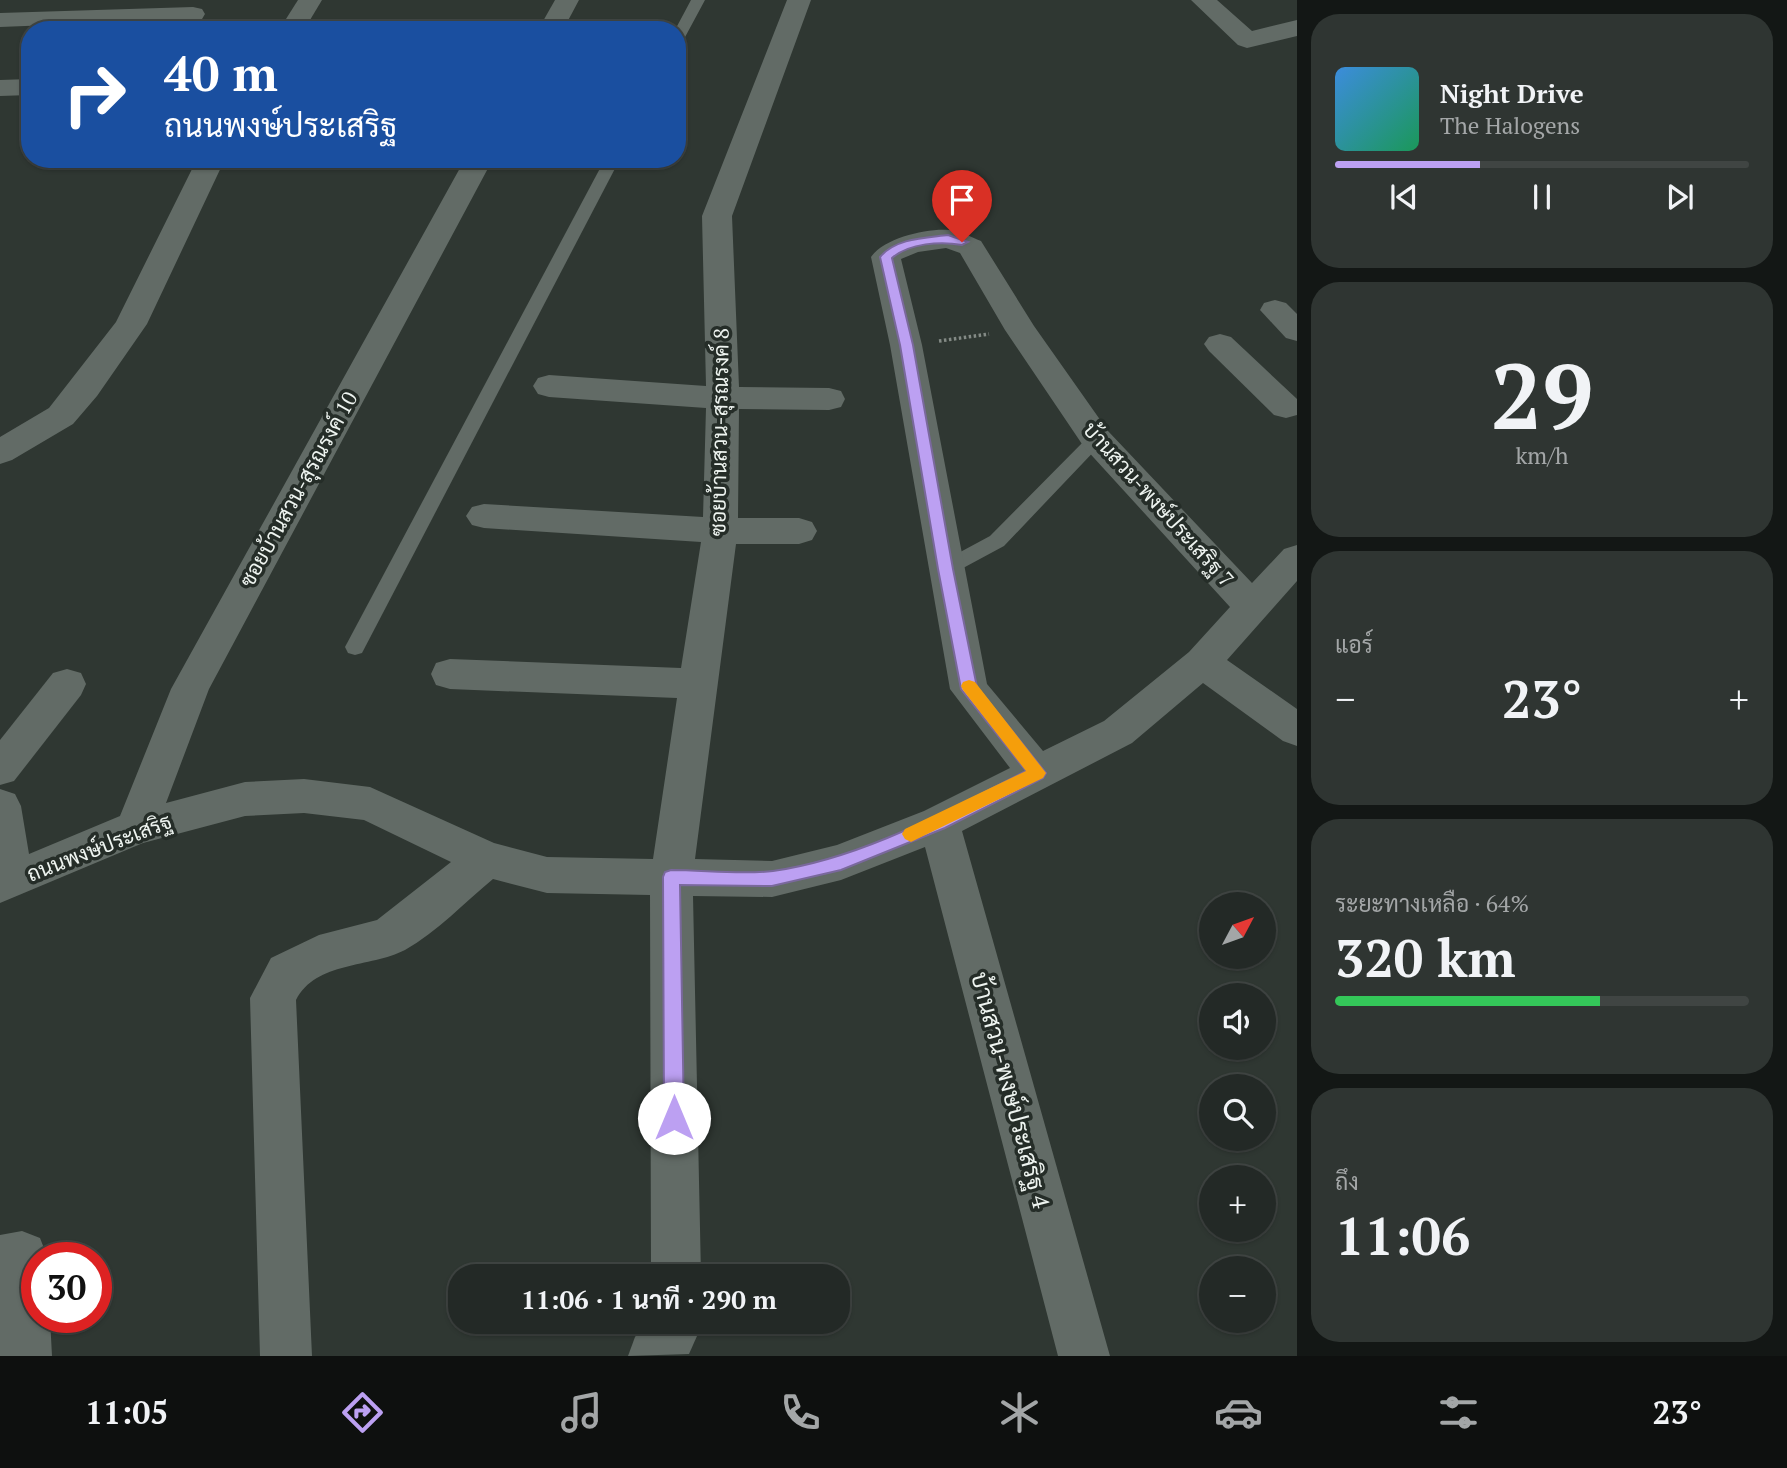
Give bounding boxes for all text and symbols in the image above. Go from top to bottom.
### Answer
text: 40 m [164,40,278,105]
icon: right [49,49,140,140]
text: Night Drive [1440,76,1584,110]
text: ถนนพงษ์ประเสริฐ [164,104,397,146]
text: The Halogens [1440,110,1580,141]
pin [932,170,992,242]
icon: previous [1385,178,1423,216]
icon: pause [1523,178,1561,216]
icon: next [1661,178,1699,216]
icon: arrive [943,181,981,219]
street label: ซอยบ้านสวน-สุรณรงค์ 8 [703,328,736,536]
text: 29 [1491,334,1593,455]
street label: ซอยบ้านสวน-สุรณรงค์ 10 [233,386,364,592]
street label: บ้านสวน-พงษ์ประเสริฐ 7 [1077,416,1241,592]
text: km/h [1515,440,1569,471]
text: แอร์ [1335,629,1373,660]
text: 23° [1502,664,1582,733]
text: − [1335,674,1355,724]
text: + [1729,674,1749,724]
street label: ถนนพงษ์ประเสริฐ [22,806,176,888]
text: ระยะทางเหลือ · 64% [1335,888,1529,919]
north arrow [1199,892,1276,970]
map controls [1199,892,1276,1333]
text: 320 km [1335,923,1516,992]
street label: บ้านสวน-พงษ์ประเสริฐ 4 [963,968,1058,1212]
button: sound [1199,983,1276,1060]
button: search [1199,1074,1276,1151]
position arrow [637,1081,711,1155]
button: + [1199,1165,1276,1242]
text: ถึง [1335,1166,1359,1197]
text: 11:06 [1335,1201,1470,1270]
speed limit sign: 30 [21,1242,112,1333]
button: − [1199,1256,1276,1333]
text: 11:06 · 1 นาที · 290 m [521,1282,777,1316]
icon: directions [338,1388,387,1437]
icon: music [557,1388,606,1437]
icon: phone [776,1388,825,1437]
icon: climate [995,1388,1044,1437]
icon: car [1214,1388,1263,1437]
icon: filters [1434,1388,1483,1437]
text: 11:05 [85,1391,168,1433]
text: 23° [1653,1391,1702,1433]

